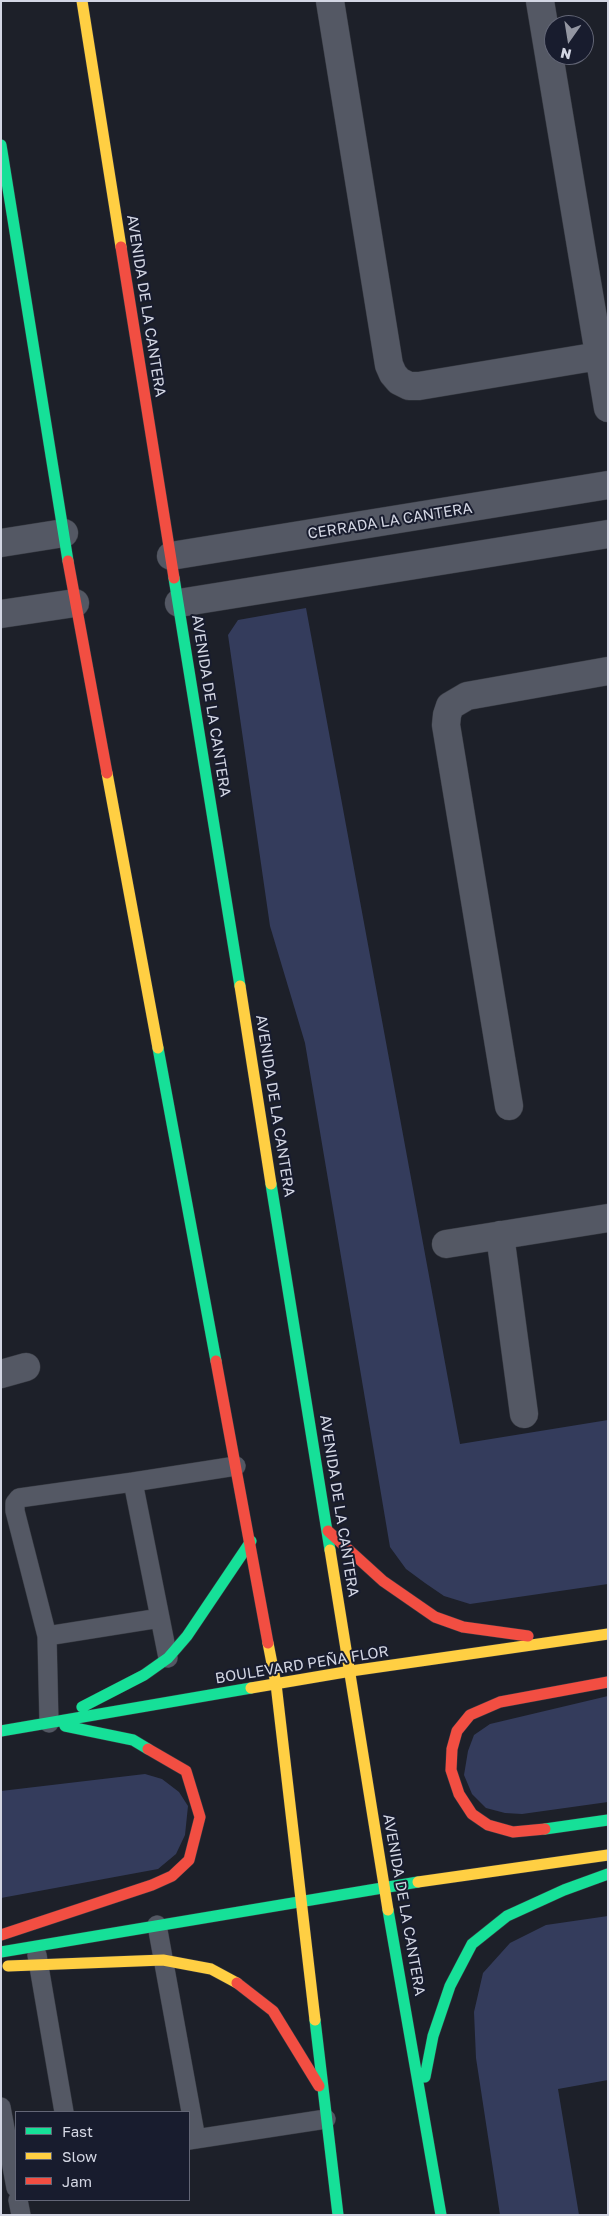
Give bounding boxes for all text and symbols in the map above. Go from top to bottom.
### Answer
north arrow [544,15,594,65]
text: N [559,45,573,64]
street label: AVENIDA DE LA CANTERA [123,214,169,398]
street label: CERRADA LA CANTERA [306,499,474,543]
street label: AVENIDA DE LA CANTERA [188,614,234,798]
street label: AVENIDA DE LA CANTERA [252,1014,298,1198]
street label: AVENIDA DE LA CANTERA [316,1414,362,1598]
street label: BOULEVARD PEÑA FLOR [214,1642,390,1688]
street label: AVENIDA DE LA CANTERA [379,1813,429,1997]
legend [15,2111,190,2201]
text: Fast [62,2122,93,2140]
text: Slow [62,2147,97,2165]
text: Jam [62,2172,92,2190]

